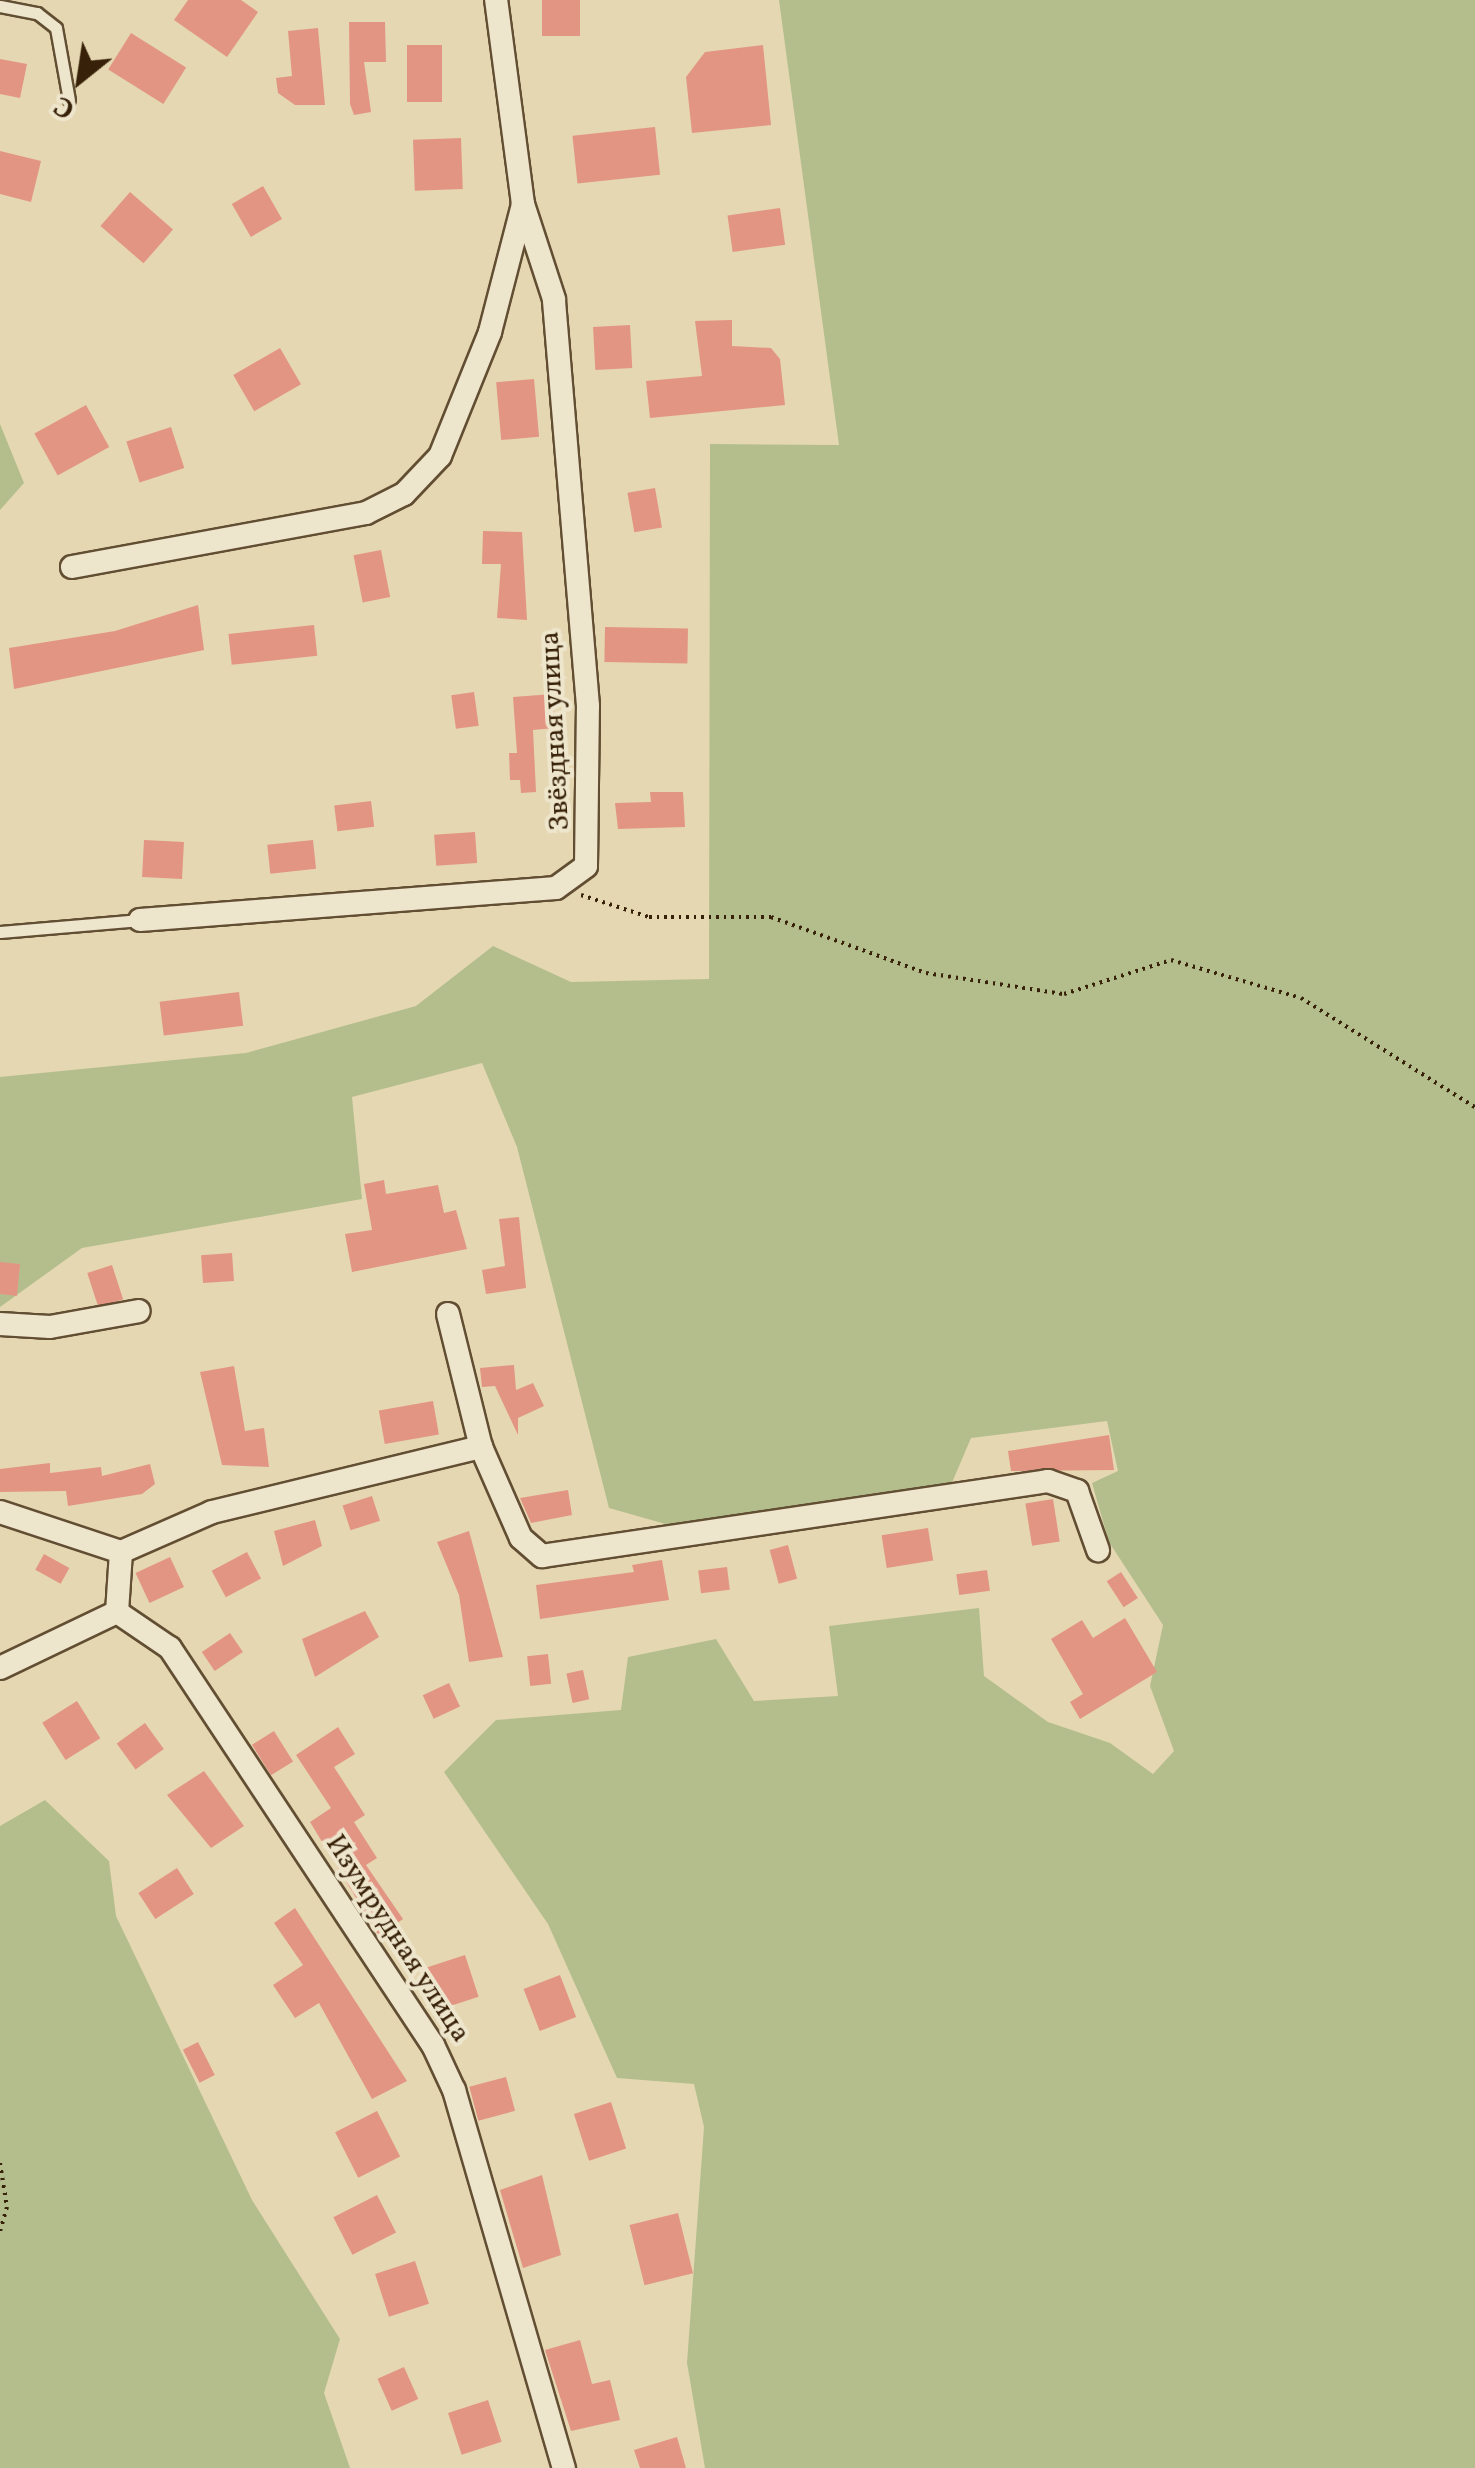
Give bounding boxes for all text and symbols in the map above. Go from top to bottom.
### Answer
north arrow [30,30,130,130]
text: С [47,85,82,128]
street label: Звёздная улица [534,630,578,832]
street label: Изумрудная улица [317,1829,477,2049]

